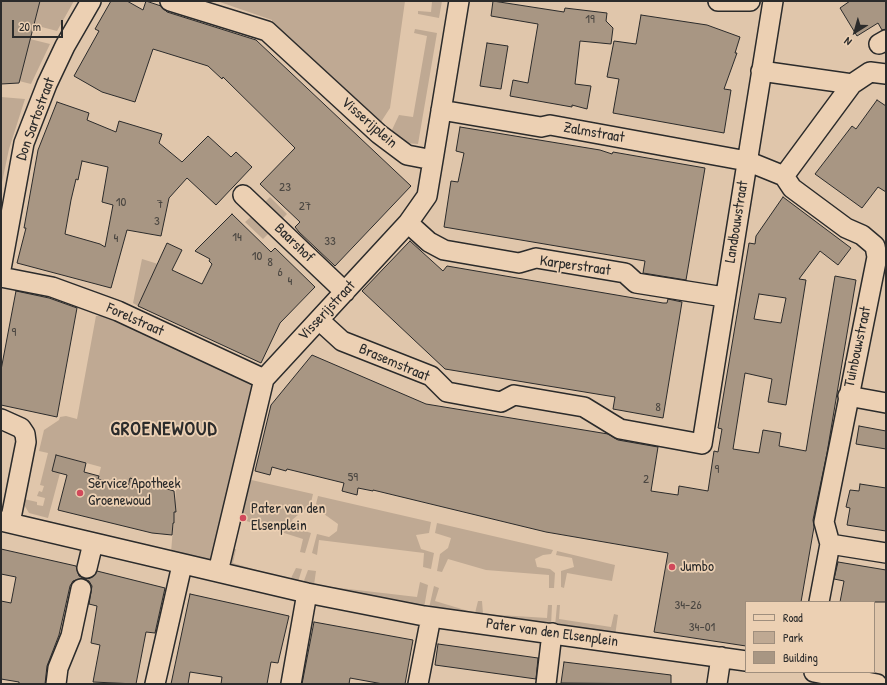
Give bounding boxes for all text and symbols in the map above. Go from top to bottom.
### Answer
scale bar [14,12,65,38]
house number: 19 [585,12,595,28]
north arrow [835,12,875,52]
text: 20 m [19,18,41,35]
text: N [841,34,854,49]
street label: Don Sartostraat [13,75,59,163]
street label: Visserijplein [337,94,401,152]
street label: Zalmstraat [562,119,626,147]
house number: 23 [279,180,291,196]
street label: Landbouwstraat [722,180,752,264]
house number: 10 [116,195,126,211]
house number: 7 [157,197,163,213]
house number: 27 [299,199,311,215]
house number: 3 [154,214,160,230]
street label: Baarshof [270,220,318,266]
house number: 14 [232,230,242,246]
house number: 4 [114,231,118,247]
house number: 33 [324,234,336,250]
house number: 10 [252,249,262,265]
street label: Karperstraat [538,252,612,280]
house number: 8 [267,255,273,271]
house number: 6 [277,265,283,281]
house number: 4 [288,274,292,290]
street label: Visserijstraat [295,277,359,345]
street label: Forelstraat [103,299,167,341]
street label: Tuinbouwstraat [841,305,875,389]
house number: 9 [12,325,16,341]
street label: Brasemstraat [356,340,432,386]
house number: 8 [655,400,661,416]
district label: GROENEWOUD [111,419,217,441]
house number: 9 [715,462,719,478]
house number: 59 [348,470,358,486]
house number: 2 [643,472,649,488]
place label: Service Apotheek Groenewoud [88,475,181,510]
marker: Service Apotheek Groenewoud [75,488,85,498]
place label: Pater van den Elsenplein [251,500,325,535]
marker: Pater van den Elsenplein [238,513,248,523]
place label: Jumbo [680,558,714,576]
marker: Jumbo [667,562,677,572]
house number: 34-26 [674,598,702,614]
legend [745,601,875,673]
text: Road [783,609,803,626]
street label: Pater van den Elsenplein [485,615,619,651]
house number: 34-01 [689,620,715,636]
text: Park [783,629,803,646]
text: Building [783,649,818,666]

